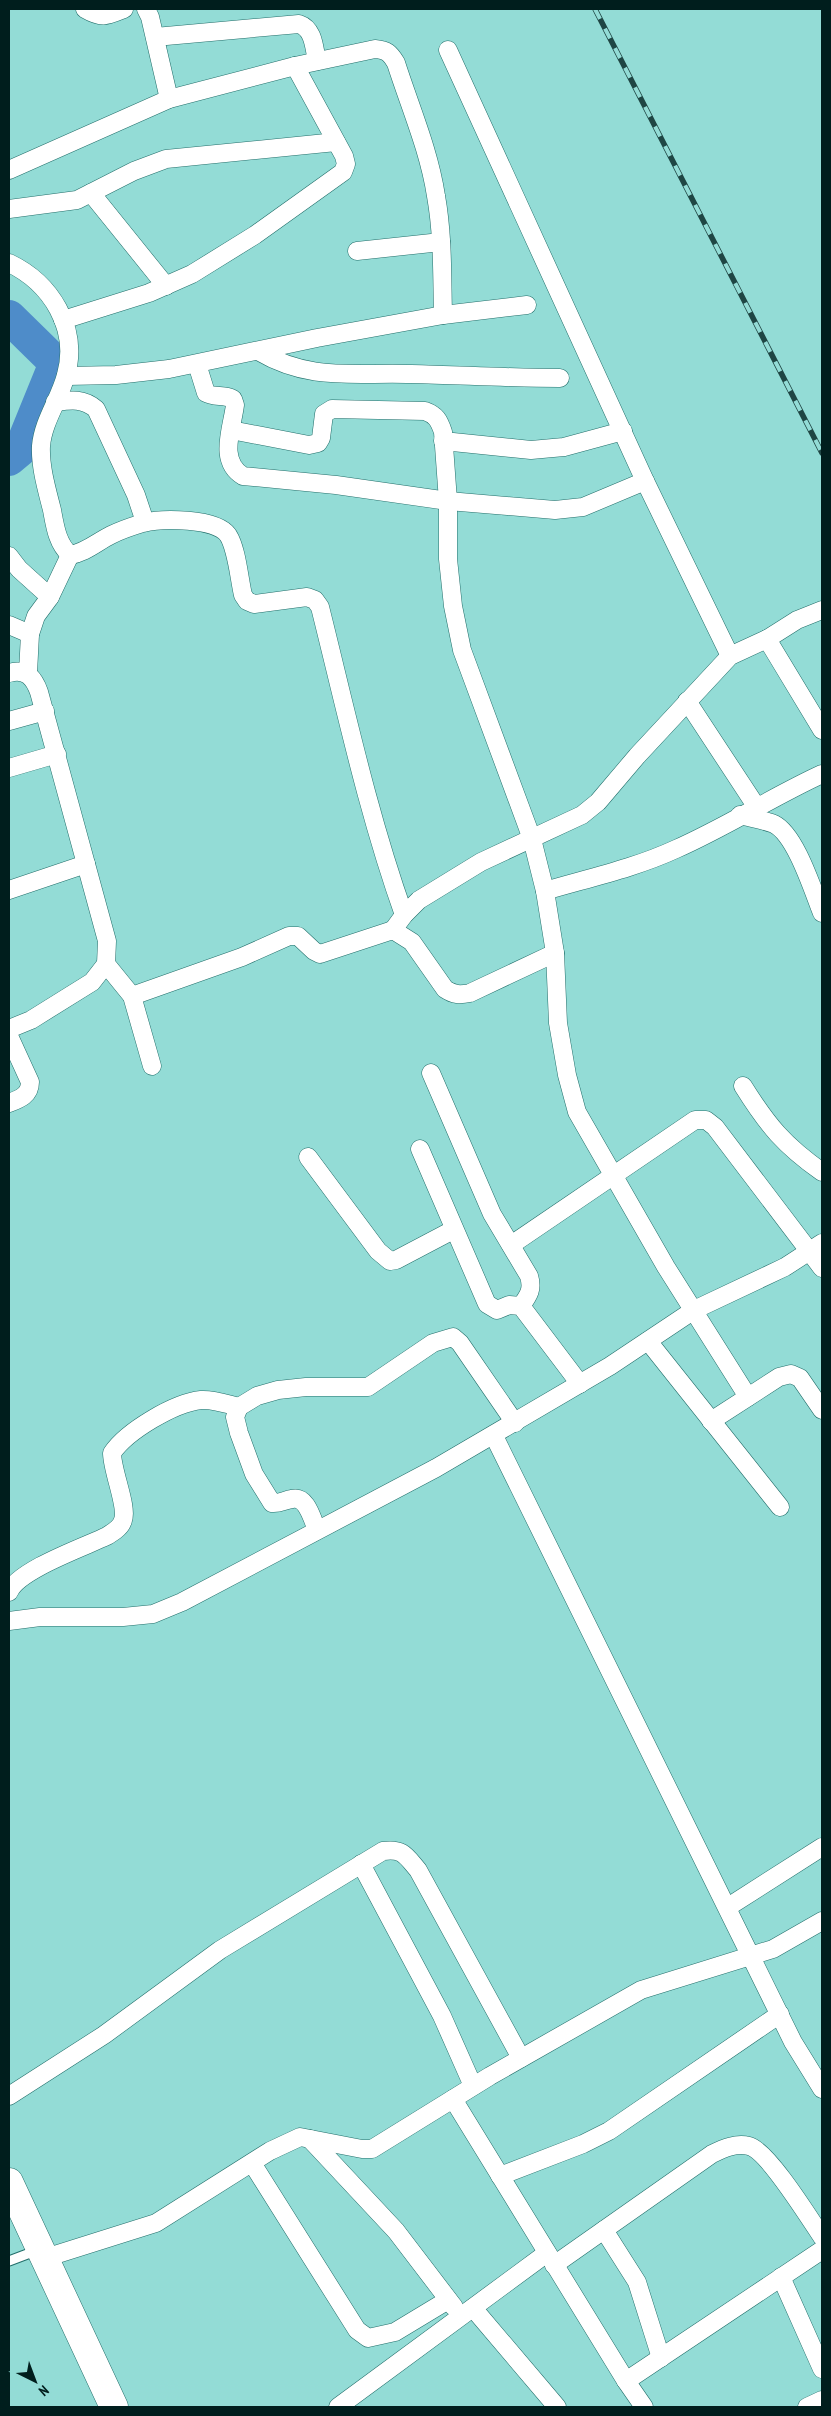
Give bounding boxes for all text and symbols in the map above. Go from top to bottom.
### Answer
north arrow [10,2356,60,2406]
text: N [35,2381,53,2400]

